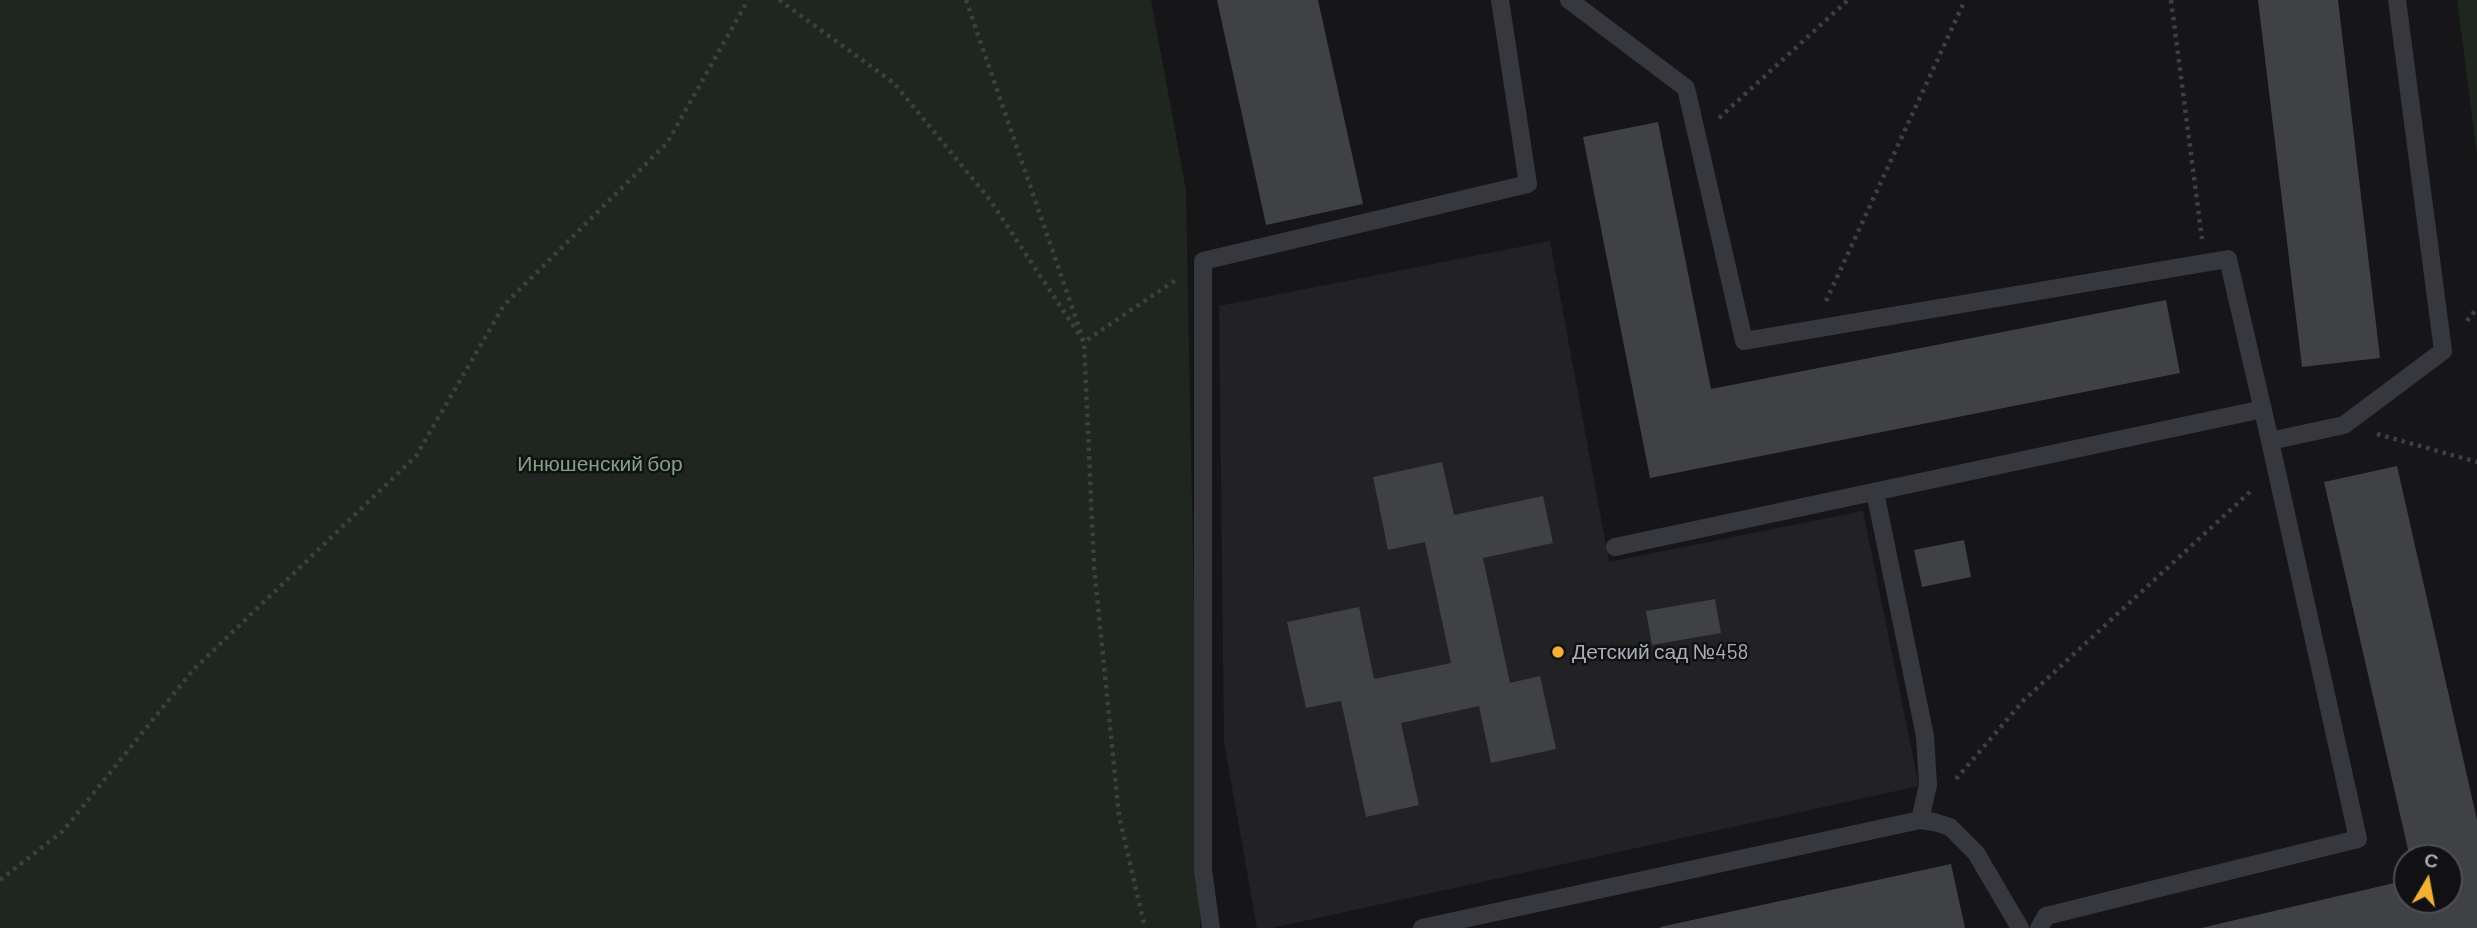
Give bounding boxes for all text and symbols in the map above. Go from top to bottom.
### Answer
park label: Инюшенский бор [517,451,683,477]
place label: Детский сад №458 [1572,639,1748,665]
marker: Детский сад №458 [1550,644,1566,660]
north arrow [2393,844,2463,914]
text: С [2423,847,2440,872]

